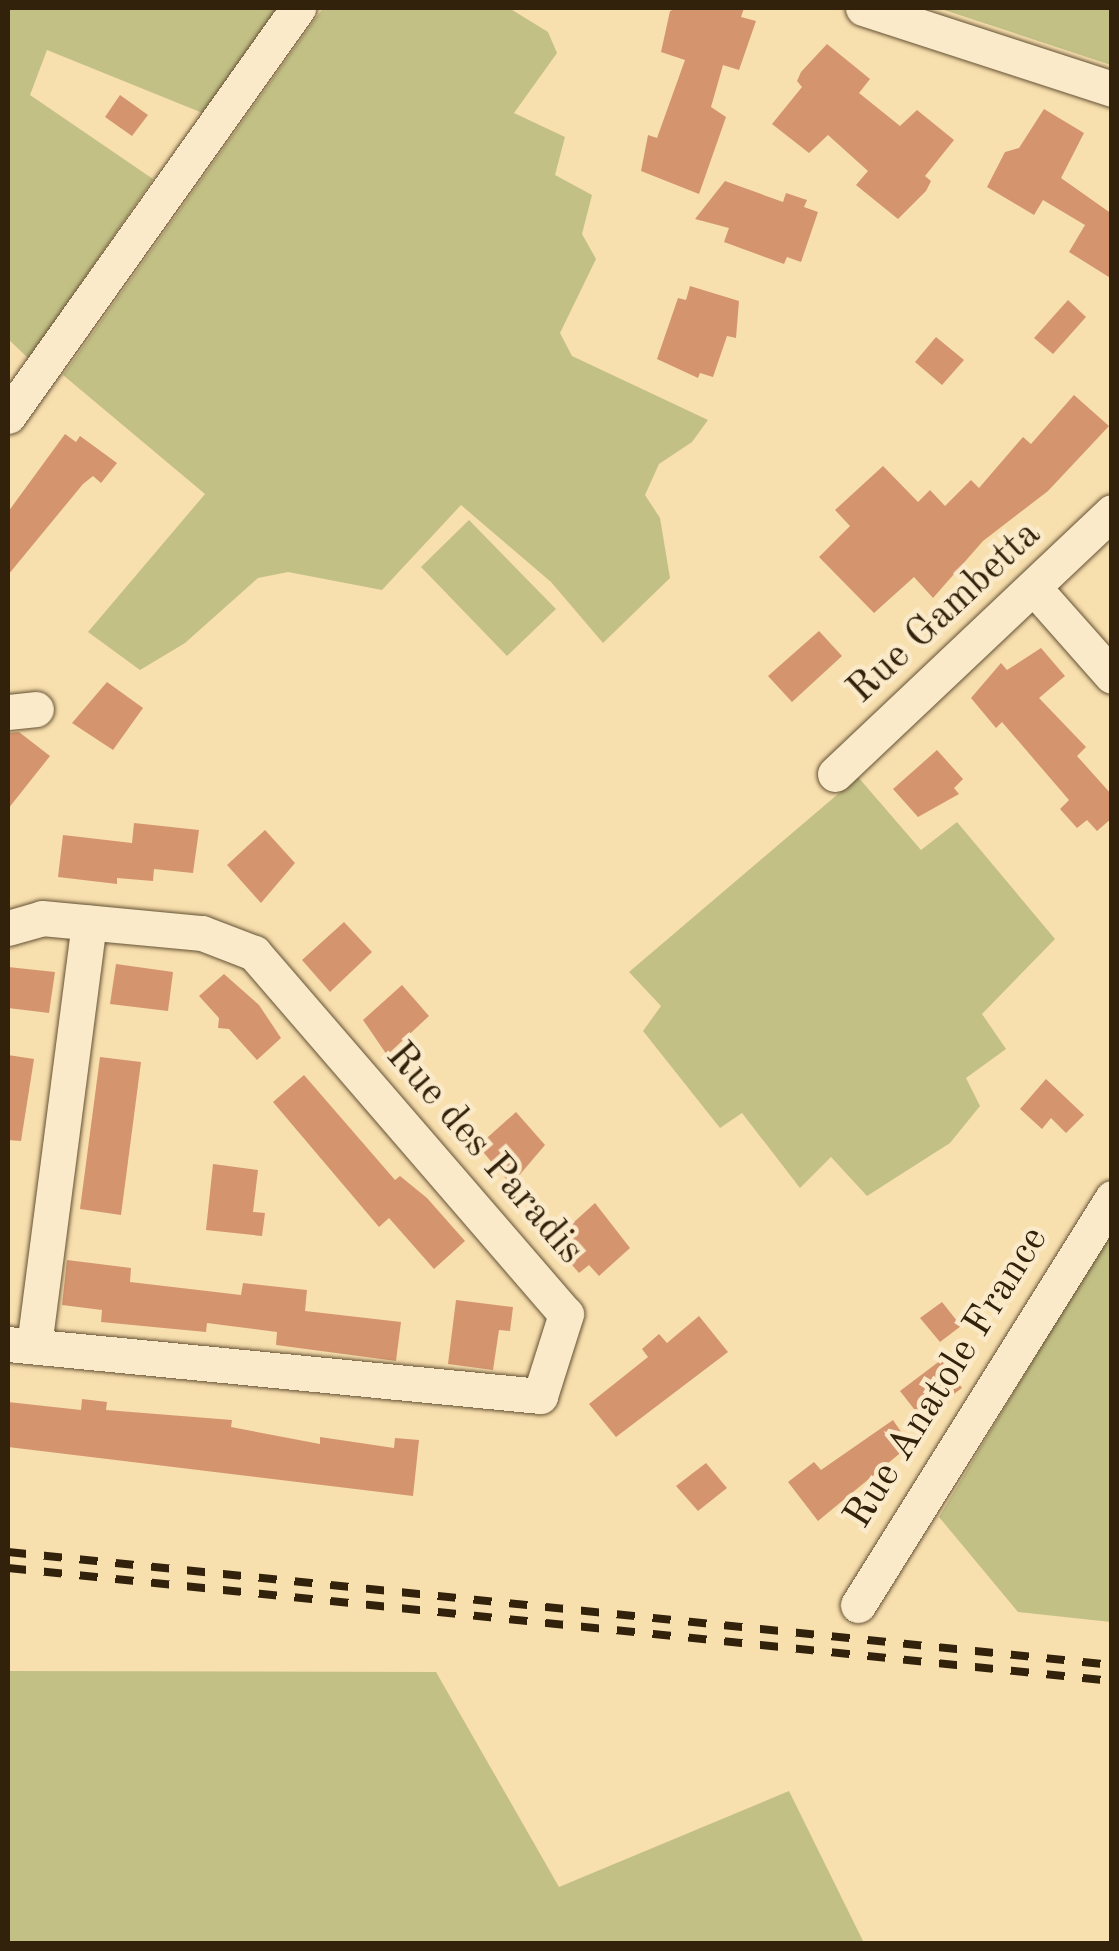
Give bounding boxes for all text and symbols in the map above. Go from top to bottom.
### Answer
street label: Rue Gambetta [838,511,1052,715]
street label: Rue des Paradis [375,1033,593,1275]
street label: Rue Anatole France [835,1218,1059,1538]

